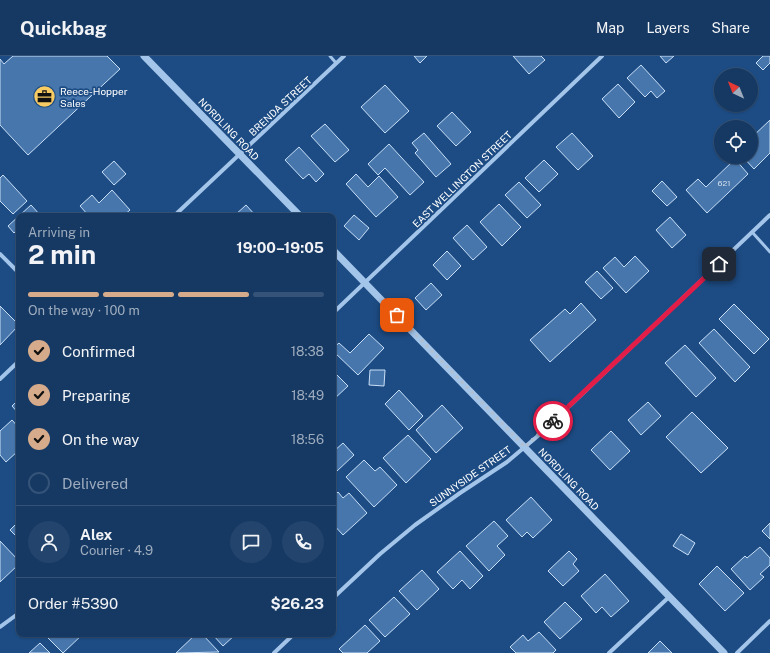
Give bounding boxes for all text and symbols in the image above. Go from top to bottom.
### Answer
text: Quickbag [20,17,107,39]
text: Map [596,20,624,36]
text: Layers [646,20,690,36]
text: Share [712,20,750,36]
north arrow [714,68,758,112]
map controls [714,68,758,164]
street label: BRENDA STREET [246,74,314,138]
office icon: Reece-Hopper Sales [32,84,58,110]
place label: Reece-Hopper Sales [60,85,128,109]
street label: NORDLING ROAD [196,95,262,163]
button: locate [714,120,758,164]
street label: EAST WELLINGTON STREET [410,128,514,230]
house number: 621 [717,178,731,188]
text: Arriving in [28,225,90,240]
text: 2 min [28,239,96,270]
text: 19:00–19:05 [236,239,324,256]
pin [702,247,736,281]
icon: home [708,253,730,275]
pin [380,298,414,332]
text: On the way · 100 m [28,303,140,318]
icon: bag [386,304,408,326]
icon: check [28,340,50,362]
text: Confirmed [62,343,135,360]
text: 18:38 [291,344,324,359]
icon: check [28,384,50,406]
text: Preparing [62,387,131,404]
text: 18:49 [291,388,324,403]
courier [533,401,573,441]
icon: bike [542,410,564,432]
icon: check [28,428,50,450]
text: On the way [62,431,139,448]
text: 18:56 [291,432,324,447]
street label: SUNNYSIDE STREET [427,443,513,509]
street label: NORDLING ROAD [536,445,602,513]
text: Delivered [62,475,128,492]
button: person [28,521,70,563]
button: chat [230,521,272,563]
button: phone [282,521,324,563]
text: Alex [80,526,112,543]
text: Courier · 4.9 [80,543,153,558]
text: Order #5390 [28,595,118,612]
text: $26.23 [271,595,324,612]

